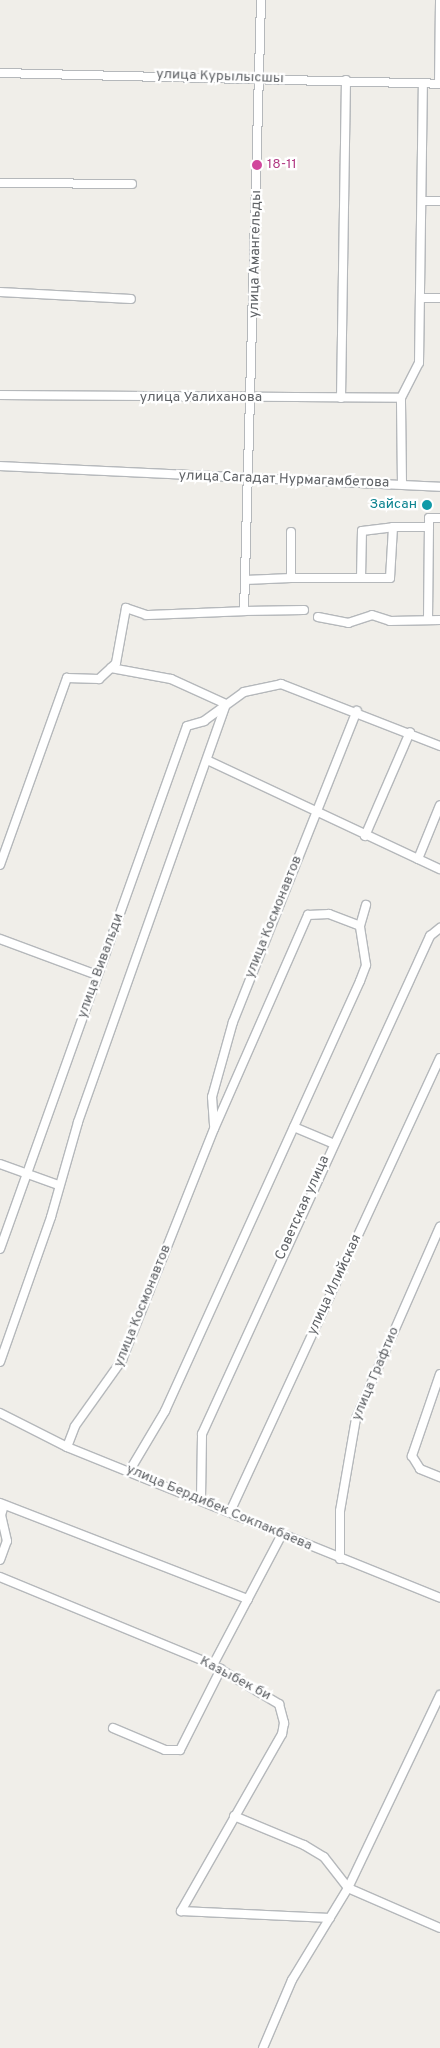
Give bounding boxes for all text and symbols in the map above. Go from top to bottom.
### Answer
street label: улица Курылысшы [156,66,284,88]
place label: 18-11 [267,157,297,173]
marker: 18-11 [251,159,263,171]
street label: улица Амангельды [246,190,266,318]
street label: улица Уалиханова [140,390,262,406]
street label: улица Сагадат Нурмагамбетова [178,468,390,492]
place label: Зайсан [370,497,417,513]
marker: Зайсан [421,499,433,511]
street label: улица Космонавтов [242,853,306,981]
street label: улица Вивальди [74,911,128,1021]
street label: Советская улица [272,1153,334,1263]
street label: улица Илийская [304,1232,366,1338]
street label: улица Космонавтов [111,1242,175,1370]
street label: улица Графтио [349,1325,403,1423]
street label: улица Бердибек Сокпакбаева [124,1461,314,1555]
street label: Казыбек би [197,1653,273,1705]

